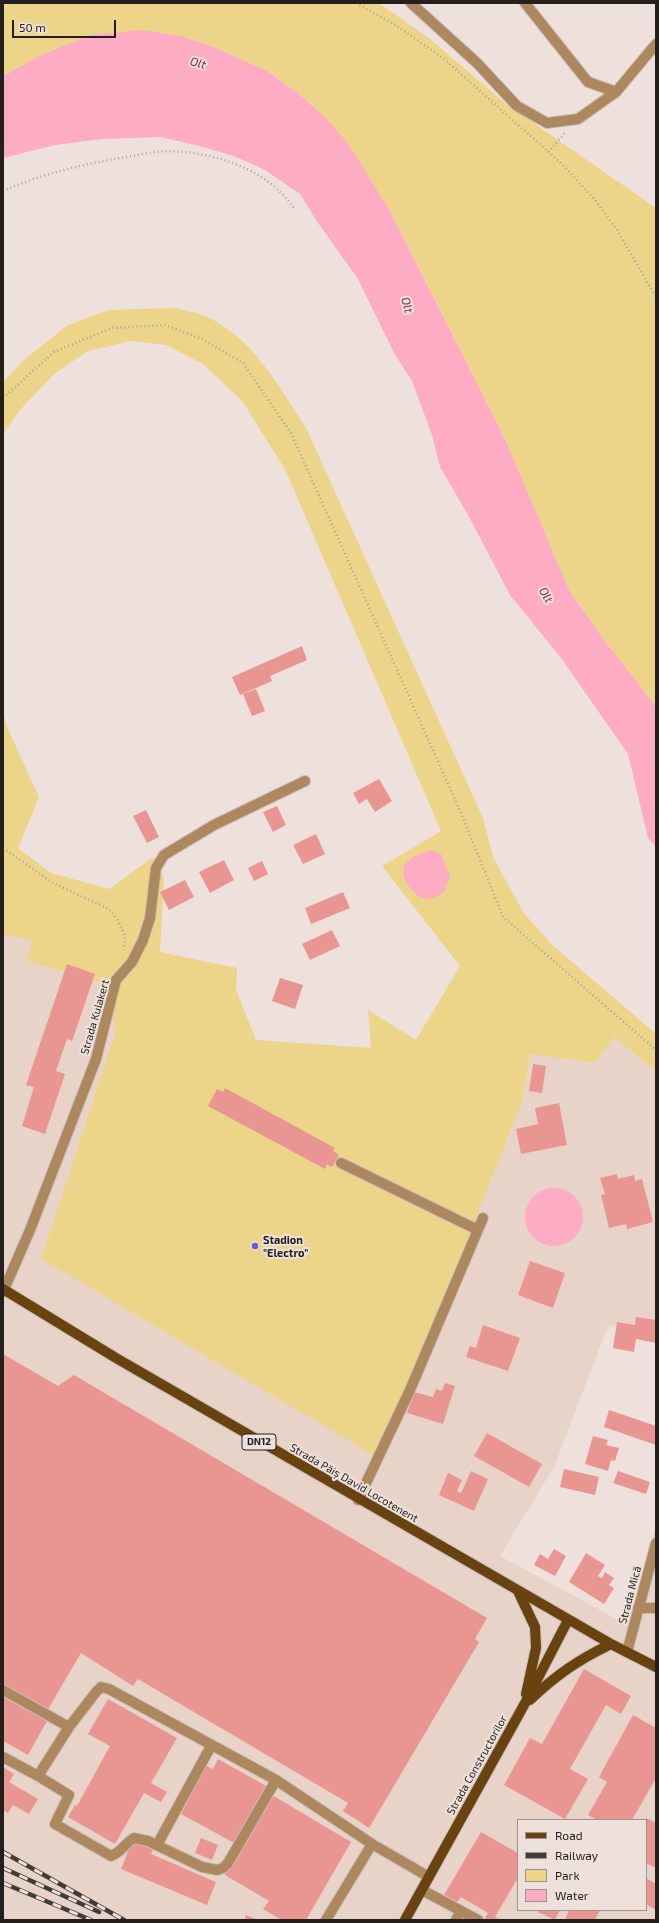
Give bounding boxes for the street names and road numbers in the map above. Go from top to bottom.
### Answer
street label: Strada Kulakert [78,978,112,1056]
road number: DN12 [242,1434,276,1450]
street label: Strada Păiș David Locotenent [288,1441,420,1525]
street label: Strada Mică [616,1565,644,1625]
street label: Strada Constructorilor [444,1713,510,1817]

